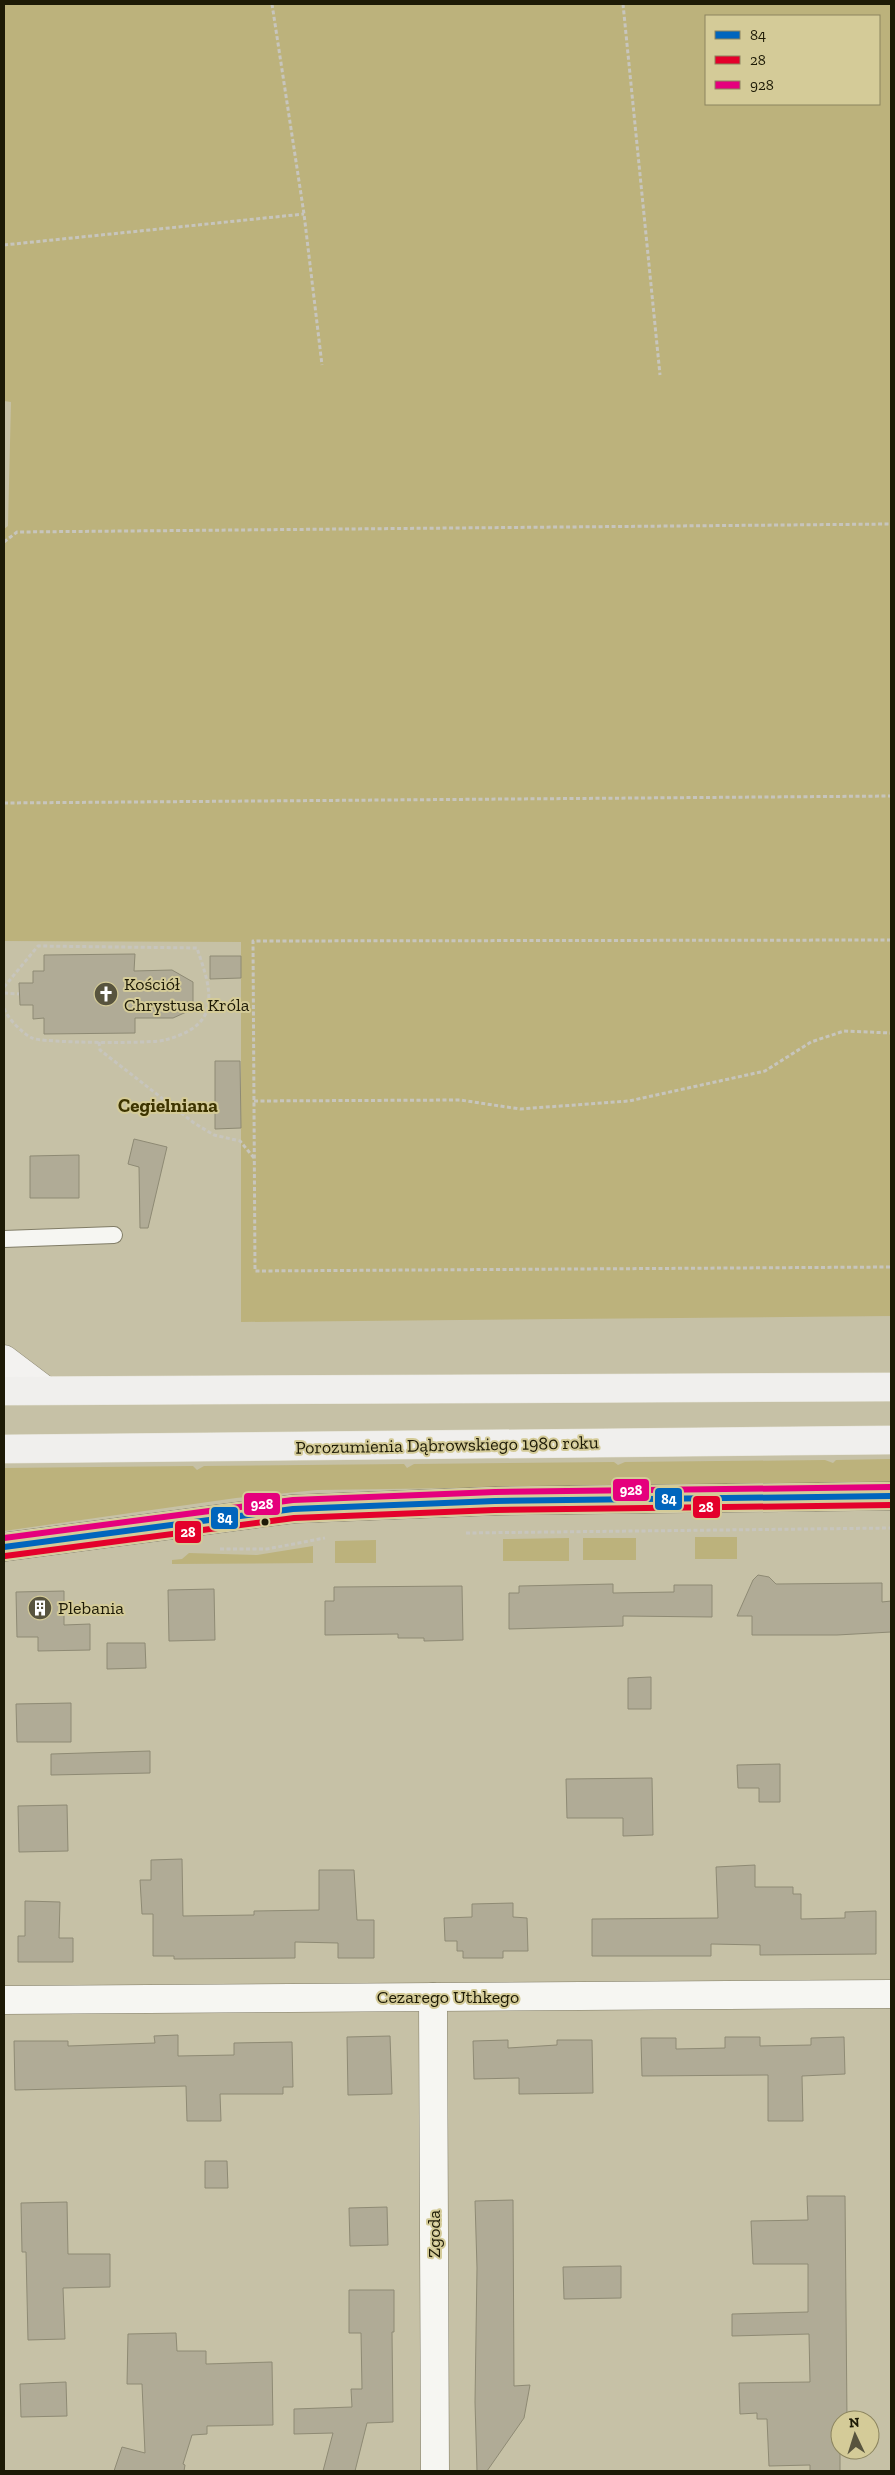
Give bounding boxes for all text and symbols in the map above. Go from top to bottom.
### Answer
legend [705,15,880,105]
text: 84 [750,26,766,44]
text: 28 [750,51,766,69]
text: 928 [750,76,774,94]
place label: Kościół Chrystusa Króla [124,973,250,1016]
church icon: Kościół Chrystusa Króla [93,981,119,1007]
district label: Cegielniana [118,1094,218,1117]
street label: Porozumienia Dąbrowskiego 1980 roku [295,1431,599,1459]
line badge: 928 [612,1478,650,1502]
text: 928 [620,1482,643,1499]
line badge: 84 [654,1487,683,1511]
text: 84 [661,1491,677,1508]
line badge: 928 [243,1492,281,1516]
line badge: 28 [692,1495,721,1519]
text: 928 [251,1496,274,1513]
text: 28 [698,1499,714,1516]
line badge: 84 [210,1506,239,1530]
text: 84 [217,1510,233,1527]
unlabelled marker [260,1517,270,1527]
line badge: 28 [174,1520,202,1544]
text: 28 [180,1524,196,1541]
building icon: Plebania [27,1595,53,1621]
place label: Plebania [58,1597,124,1619]
street label: Cezarego Uthkego [377,1986,519,2008]
street label: Zgoda [423,2210,445,2258]
north arrow [830,2410,880,2460]
text: N [848,2414,860,2431]

